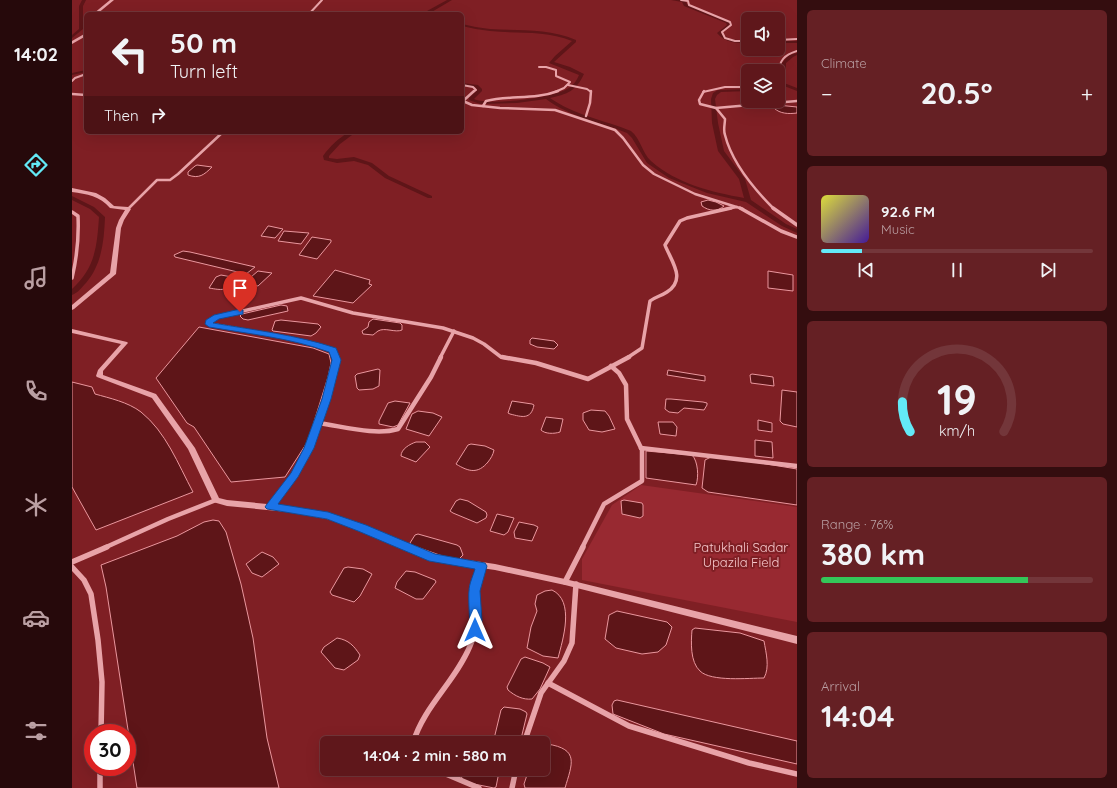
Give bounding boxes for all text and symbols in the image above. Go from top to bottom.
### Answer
map controls [741,12,785,108]
button: sound [741,12,785,56]
text: 50 m [170,25,237,60]
icon: left [104,28,156,80]
text: 14:02 [14,43,58,66]
text: Climate [821,55,867,71]
text: Turn left [170,60,238,83]
button: layers [741,64,785,108]
text: 20.5° [921,74,993,112]
text: − [821,80,832,108]
text: + [1081,80,1093,108]
icon: right [147,104,169,126]
text: Then [104,106,139,125]
icon: directions [22,151,50,179]
text: 92.6 FM [881,202,935,221]
text: Music [881,221,915,237]
icon: previous [855,259,877,281]
icon: pause [946,259,968,281]
icon: next [1037,259,1059,281]
icon: music [22,264,50,292]
pin [223,271,257,312]
icon: arrive [229,277,251,299]
text: 19 [937,373,977,425]
icon: phone [22,377,50,405]
text: km/h [939,422,975,440]
icon: climate [22,491,50,519]
text: Range · 76% [821,516,893,532]
text: 380 km [821,535,925,573]
park label: Patukhali Sadar Upazila Field [694,539,788,570]
icon: car [22,604,50,632]
position arrow [454,609,496,651]
text: Arrival [821,678,860,694]
text: 14:04 [821,697,895,735]
icon: filters [22,717,50,745]
speed limit sign: 30 [84,724,136,776]
text: 14:04 · 2 min · 580 m [363,746,507,765]

